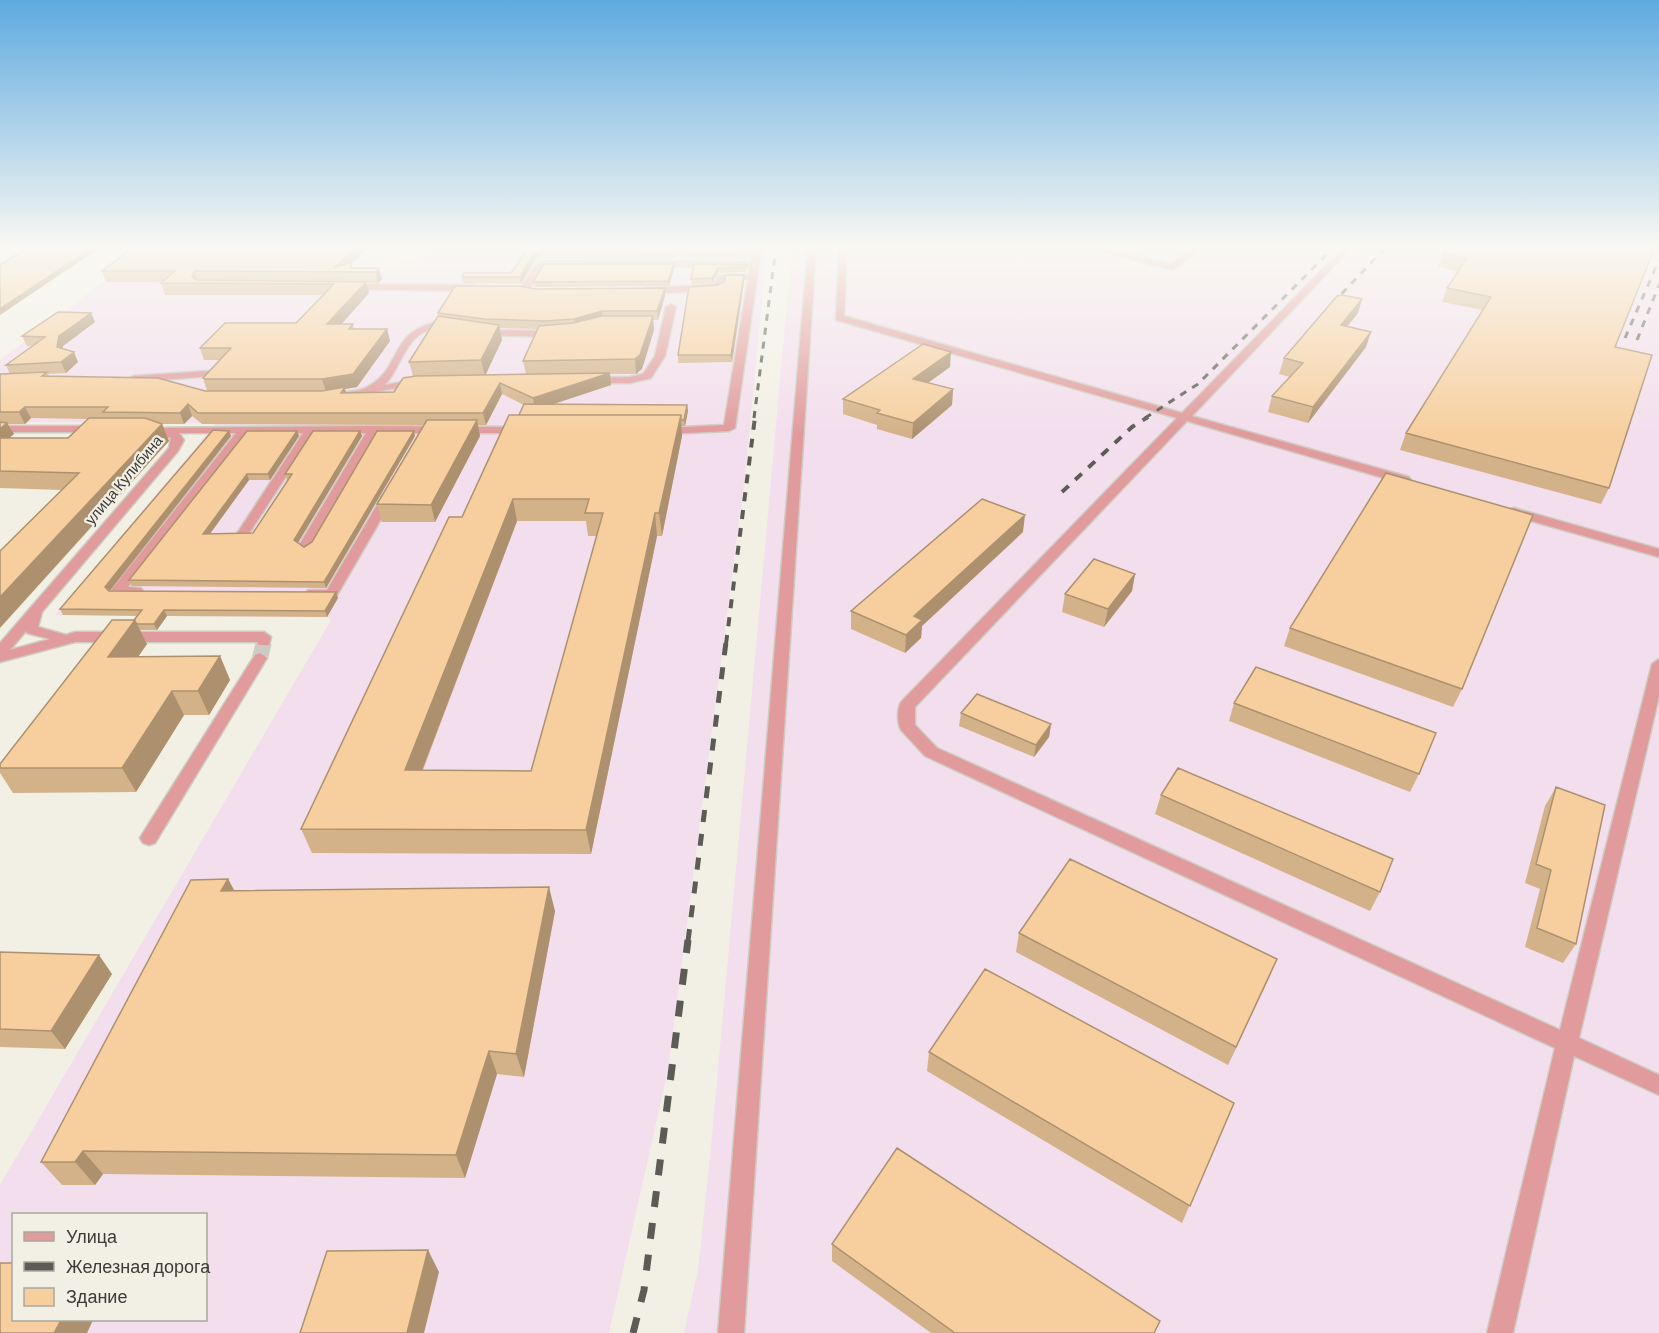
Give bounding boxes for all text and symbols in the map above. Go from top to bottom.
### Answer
street label: улица Кулибина [81,431,166,528]
legend [12,1213,207,1321]
text: Улица [66,1225,118,1247]
text: Железная дорога [66,1255,211,1277]
text: Здание [66,1285,127,1307]

